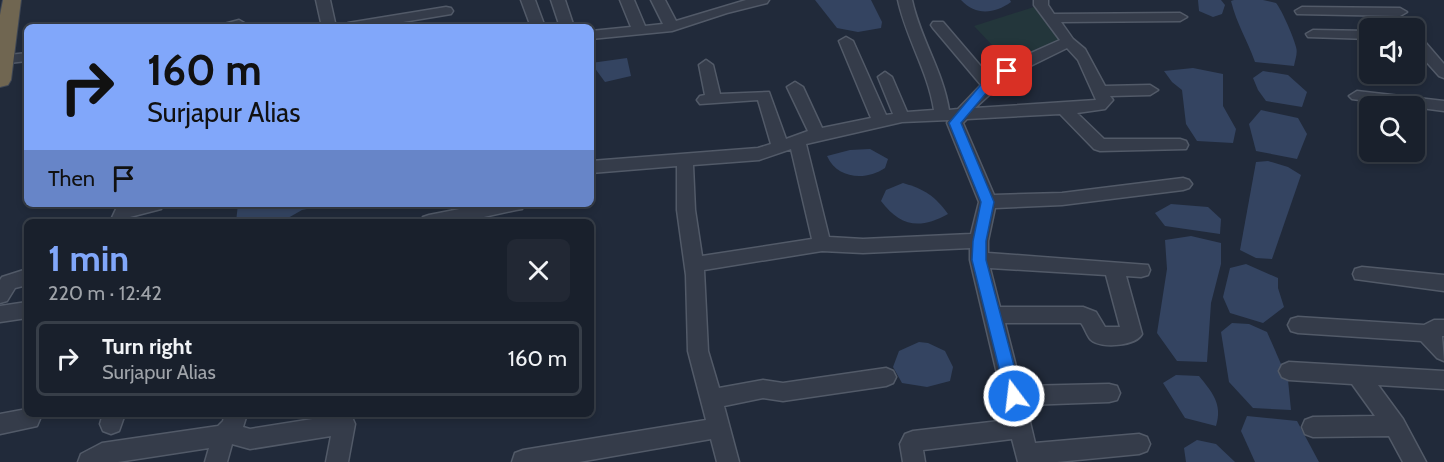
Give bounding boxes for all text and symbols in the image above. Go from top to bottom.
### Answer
map controls [1359,18,1425,162]
button: sound [1359,18,1425,84]
text: 160 m [147,44,262,96]
pin [981,45,1032,96]
icon: right [48,48,126,126]
icon: arrive [990,54,1023,87]
text: Surjapur Alias [147,96,300,129]
button: search [1359,96,1425,162]
icon: arrive [107,162,140,195]
text: Then [48,165,95,192]
text: 1 min [48,236,129,280]
button: close [507,239,570,302]
text: 220 m · 12:42 [48,281,162,305]
text: Turn right [102,333,192,360]
icon: right [51,342,84,375]
text: 160 m [508,345,567,372]
text: Surjapur Alias [102,360,216,384]
position arrow [982,364,1046,428]

